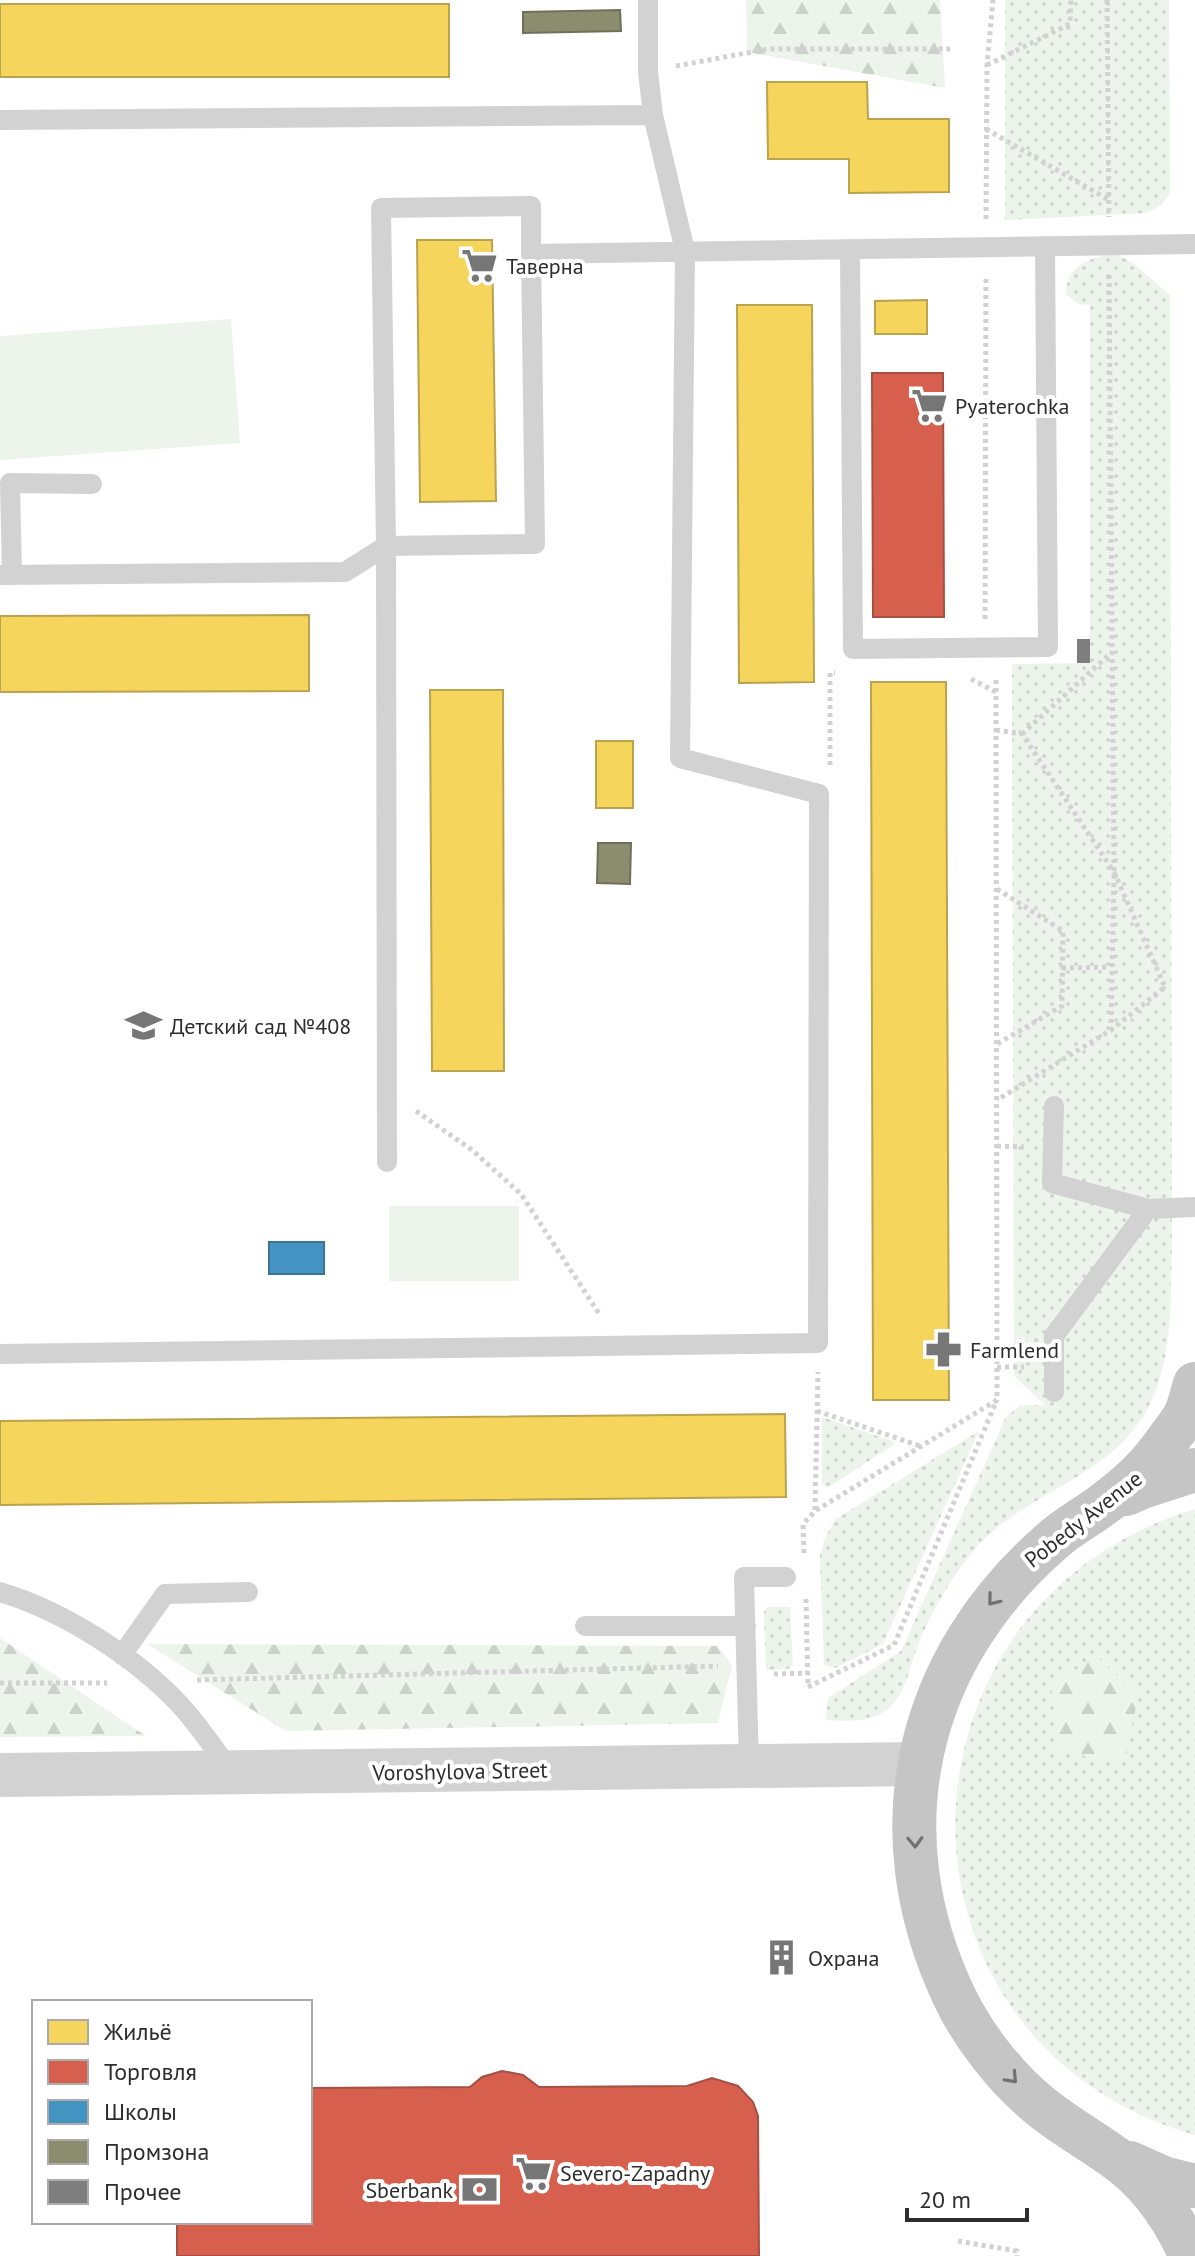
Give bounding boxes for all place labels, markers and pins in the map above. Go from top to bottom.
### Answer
supermarket icon: Таверна [461,247,499,285]
place label: Таверна [506,252,584,280]
supermarket icon: Pyaterochka [910,387,948,425]
place label: Pyaterochka [955,392,1070,420]
school or university icon: Детский сад №408 [125,1007,163,1045]
place label: Детский сад №408 [170,1012,351,1040]
pharmacy icon: Farmlend [925,1331,963,1369]
place label: Farmlend [970,1336,1059,1364]
building icon: Охрана [763,1939,801,1977]
place label: Охрана [808,1944,879,1972]
supermarket icon: Severo-Zapadny [515,2154,553,2192]
place label: Severo-Zapadny [560,2159,711,2187]
bank icon: Sberbank [460,2171,498,2209]
place label: Sberbank [365,2176,453,2204]

